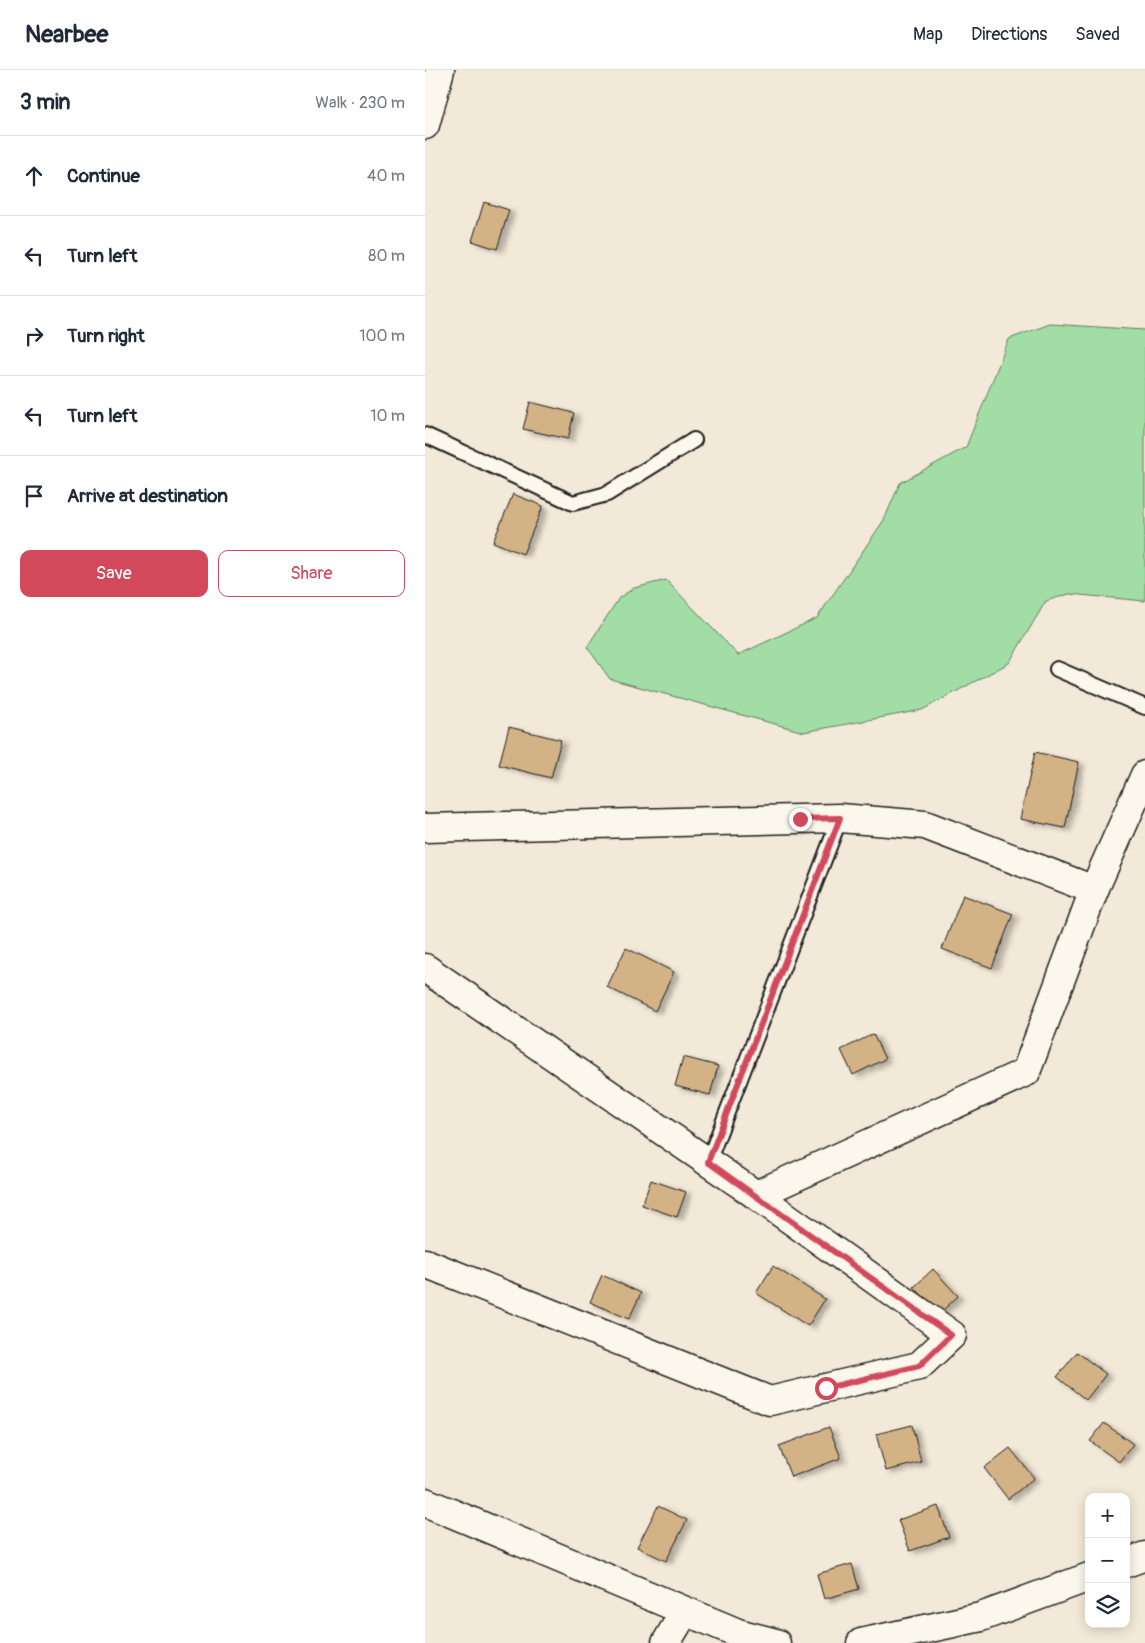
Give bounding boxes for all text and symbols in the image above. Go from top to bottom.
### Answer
text: Nearbee [25,20,108,49]
text: Map [913,23,943,46]
text: Directions [971,23,1047,46]
text: Saved [1075,23,1120,46]
text: 3 min [20,89,70,116]
text: Walk · 230 m [315,93,405,113]
icon: ahead [20,162,48,190]
text: Continue [67,164,140,188]
text: 40 m [367,166,405,186]
icon: left [20,242,48,270]
text: Turn left [67,244,137,268]
text: 80 m [368,246,405,266]
icon: right [20,322,48,350]
text: Turn right [67,324,145,348]
text: 100 m [359,326,405,346]
icon: left [20,402,48,430]
text: Turn left [67,404,137,428]
text: 10 m [370,406,405,426]
icon: arrive [20,482,48,510]
text: Arrive at destination [67,484,228,508]
button: Save [20,550,208,597]
button: Share [218,550,405,597]
route end [789,808,812,831]
route start [815,1377,838,1400]
map controls [1085,1493,1130,1628]
button: + [1085,1493,1130,1538]
button: − [1085,1538,1130,1583]
button: layers [1085,1583,1130,1628]

